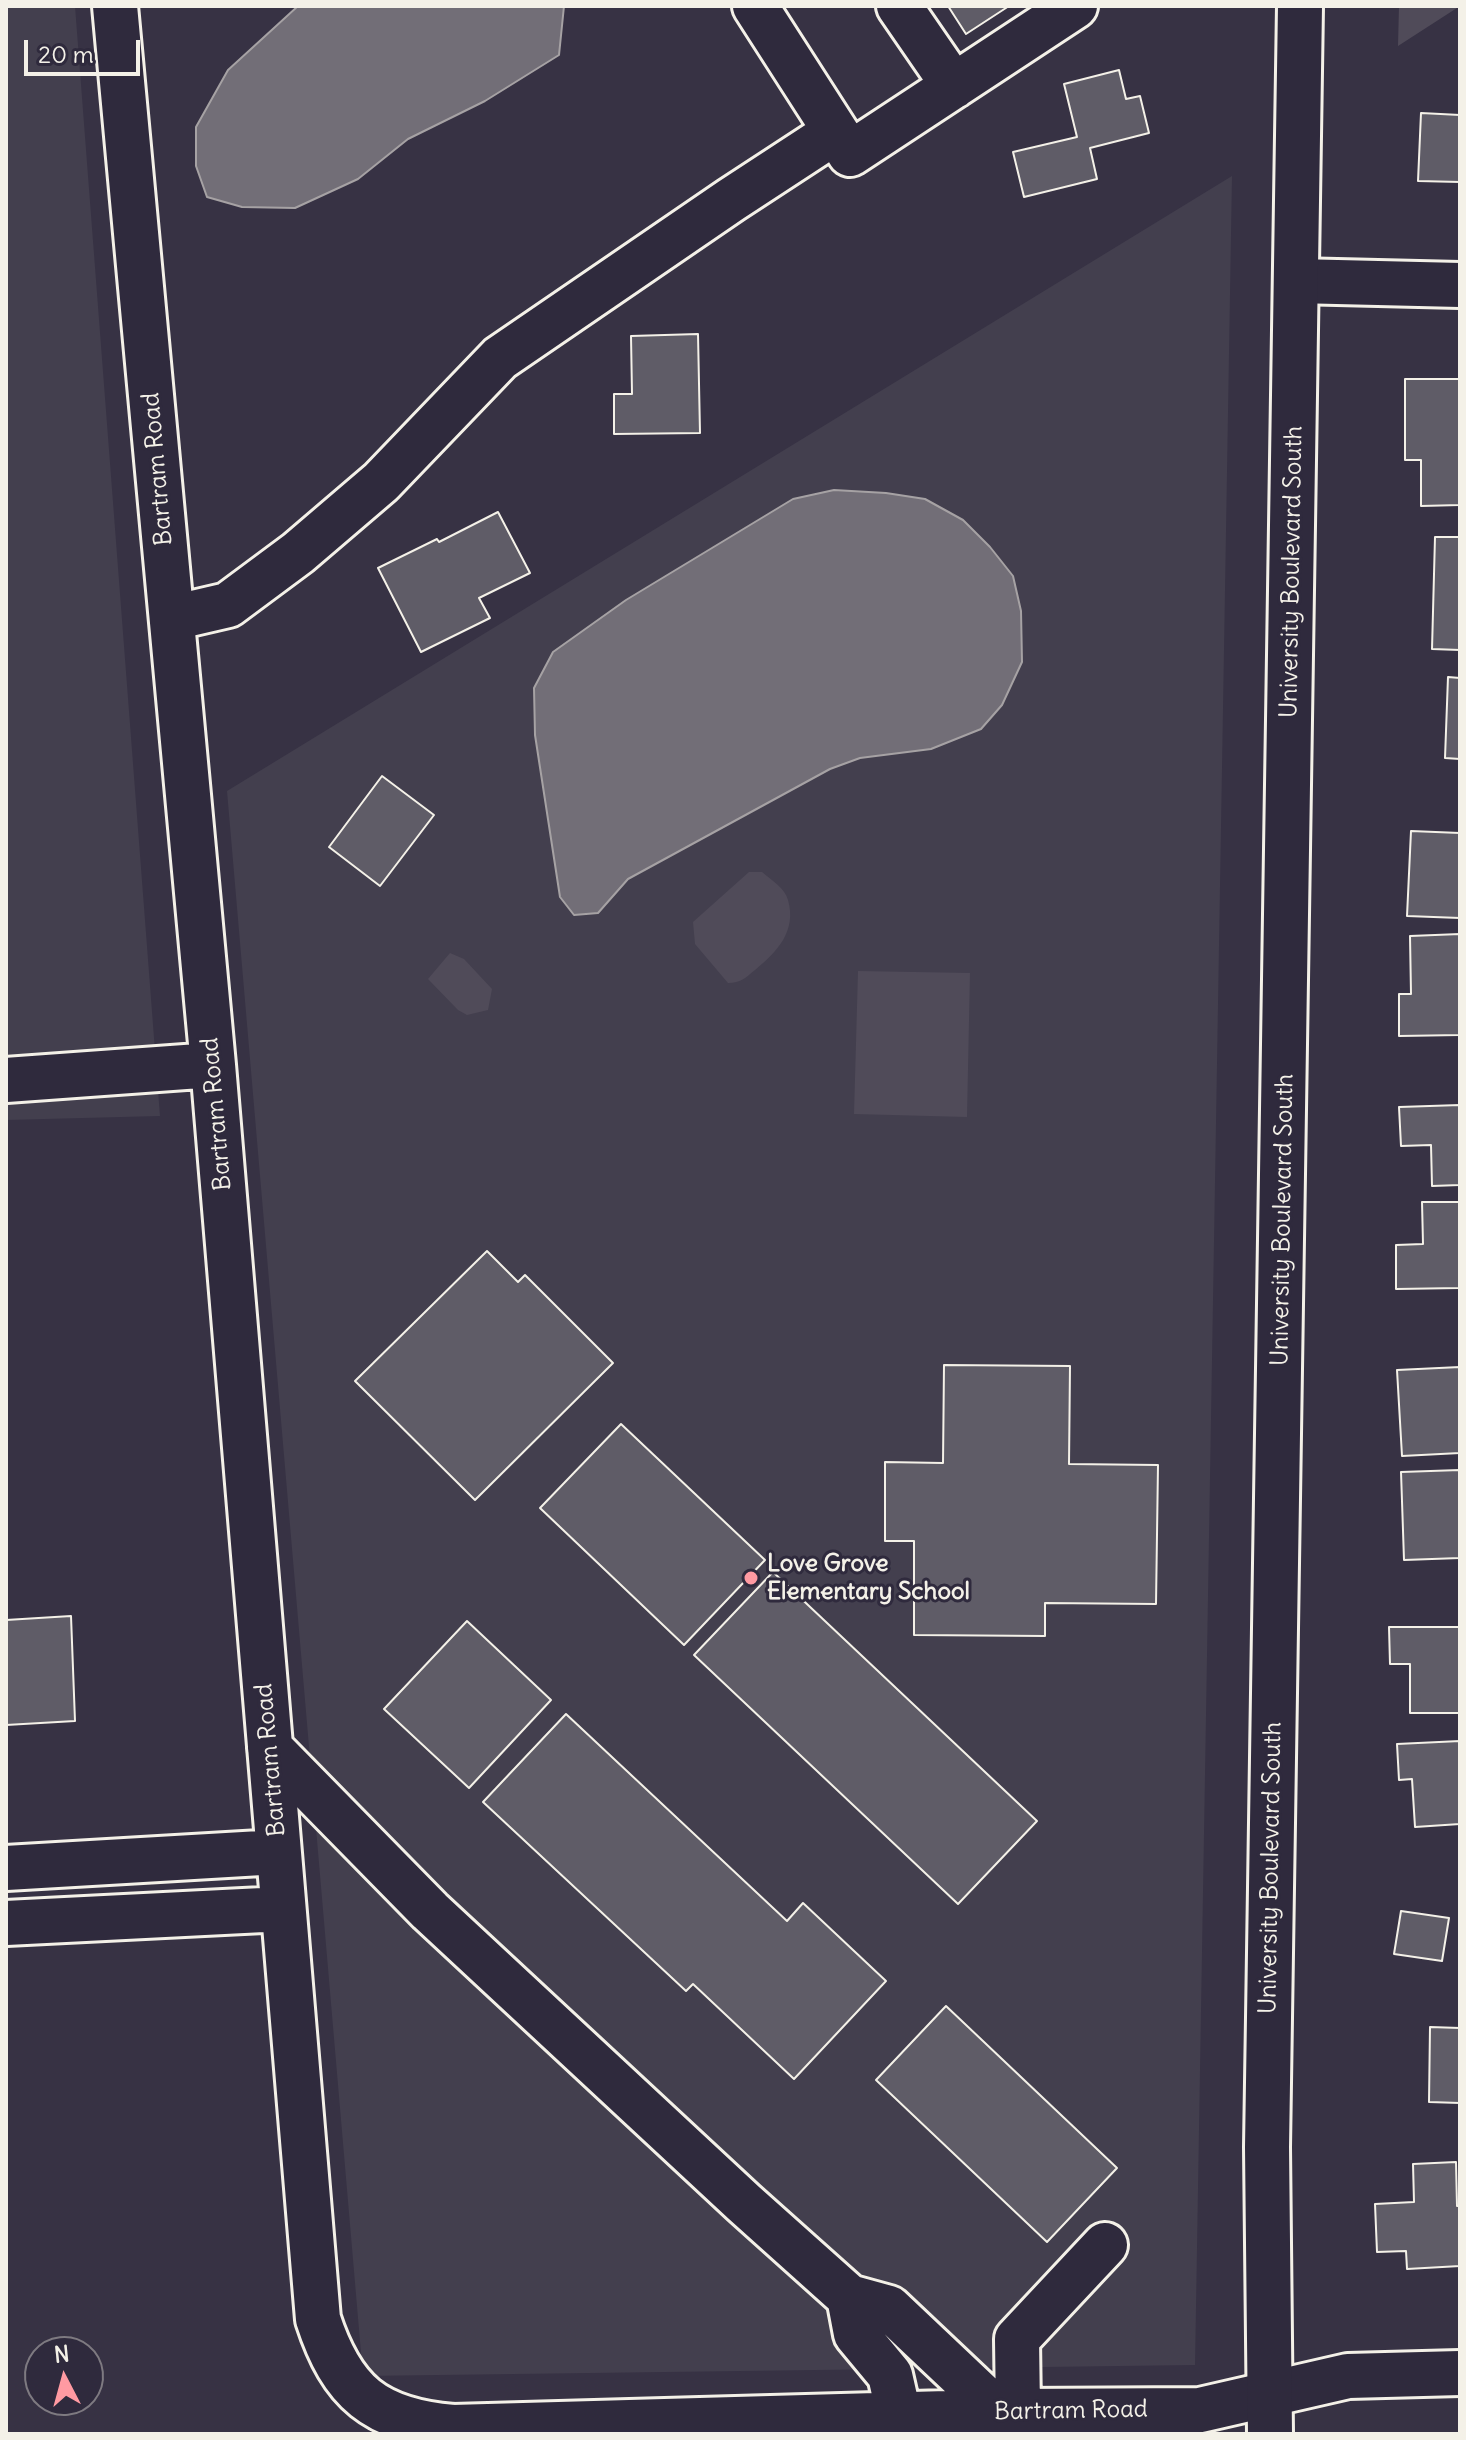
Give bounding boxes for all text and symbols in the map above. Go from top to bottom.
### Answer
scale bar [28,24,144,74]
text: 20 m [38,39,94,69]
street label: Bartram Road [137,391,179,547]
street label: University Boulevard South [1275,426,1309,718]
street label: Bartram Road [196,1036,238,1192]
street label: University Boulevard South [1266,1074,1300,1366]
place label: Love Grove Elementary School [767,1550,970,1606]
marker: Love Grove Elementary School [742,1569,760,1587]
street label: Bartram Road [250,1682,292,1838]
street label: University Boulevard South [1254,1722,1288,2014]
north arrow [24,2336,104,2416]
text: N [53,2339,71,2369]
street label: Bartram Road [994,2395,1148,2427]

